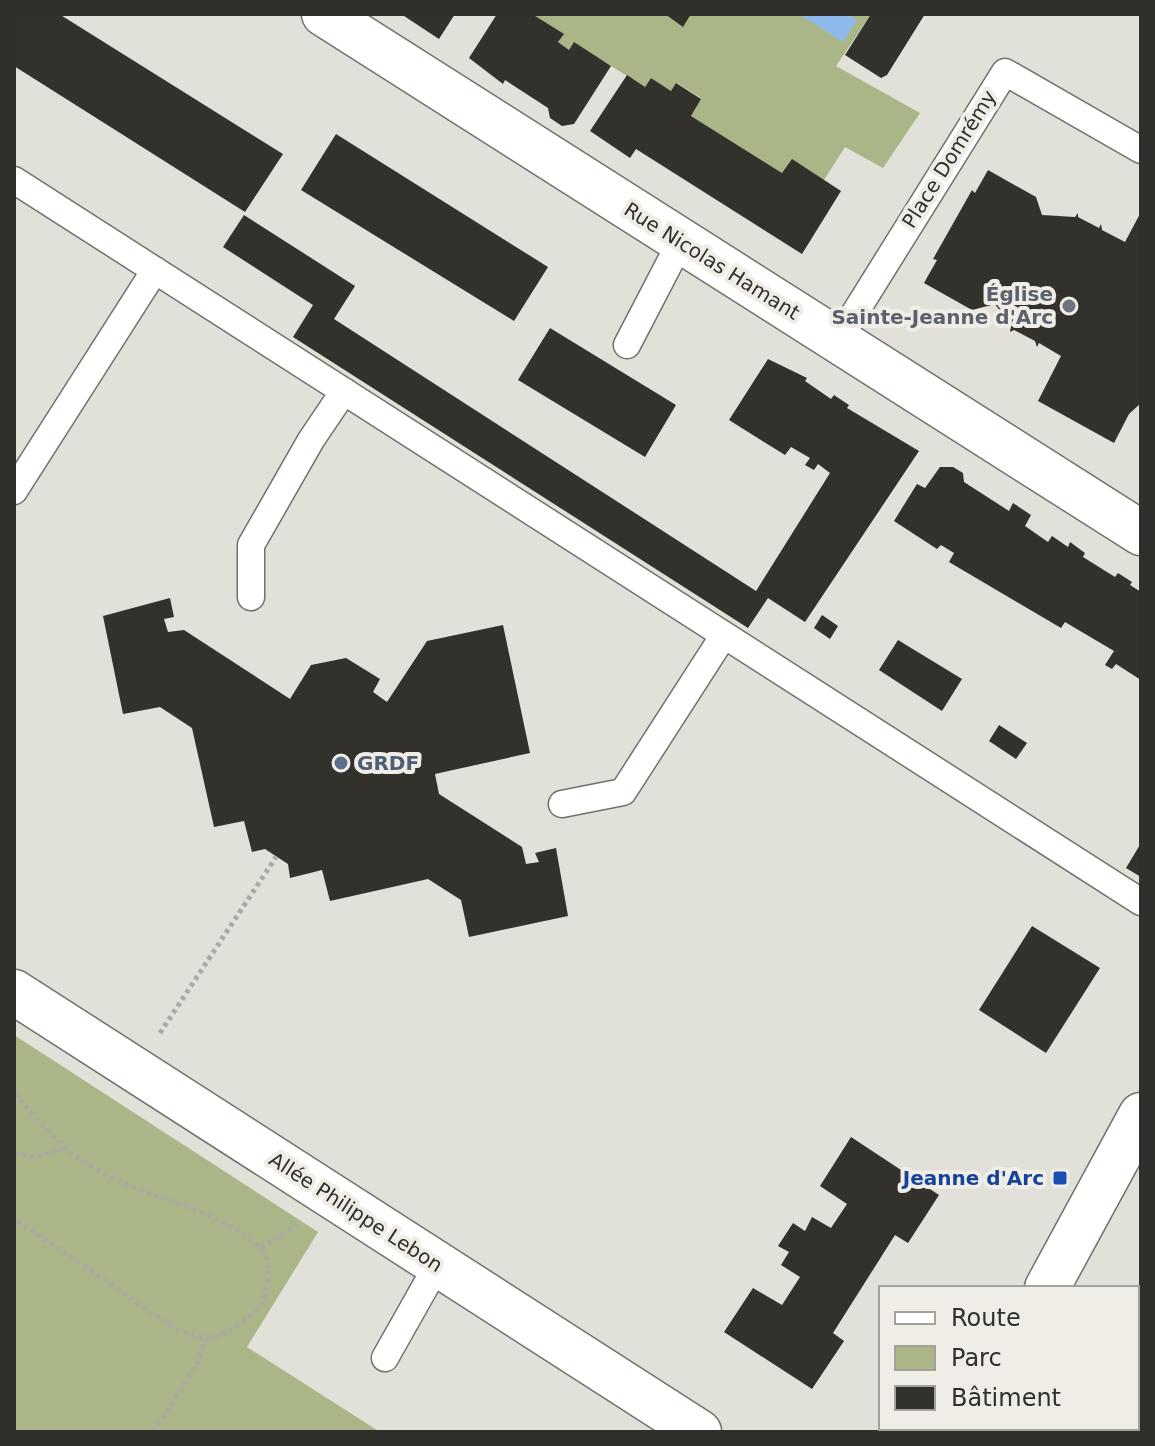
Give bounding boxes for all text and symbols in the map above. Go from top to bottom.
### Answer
street label: Place Domrémy [897,85,1001,232]
street label: Rue Nicolas Hamant [620,197,804,325]
place label: Église Sainte-Jeanne d'Arc [831,282,1053,329]
marker: Église Sainte-Jeanne d'Arc [1060,297,1078,315]
place label: GRDF [357,751,419,775]
marker: GRDF [332,754,350,772]
street label: Allée Philippe Lebon [265,1147,447,1277]
place label: Jeanne d'Arc [901,1166,1044,1190]
marker: Jeanne d'Arc [1051,1169,1069,1187]
legend [879,1286,1139,1430]
text: Route [951,1304,1021,1332]
text: Parc [951,1344,1002,1372]
text: Bâtiment [951,1384,1061,1412]

